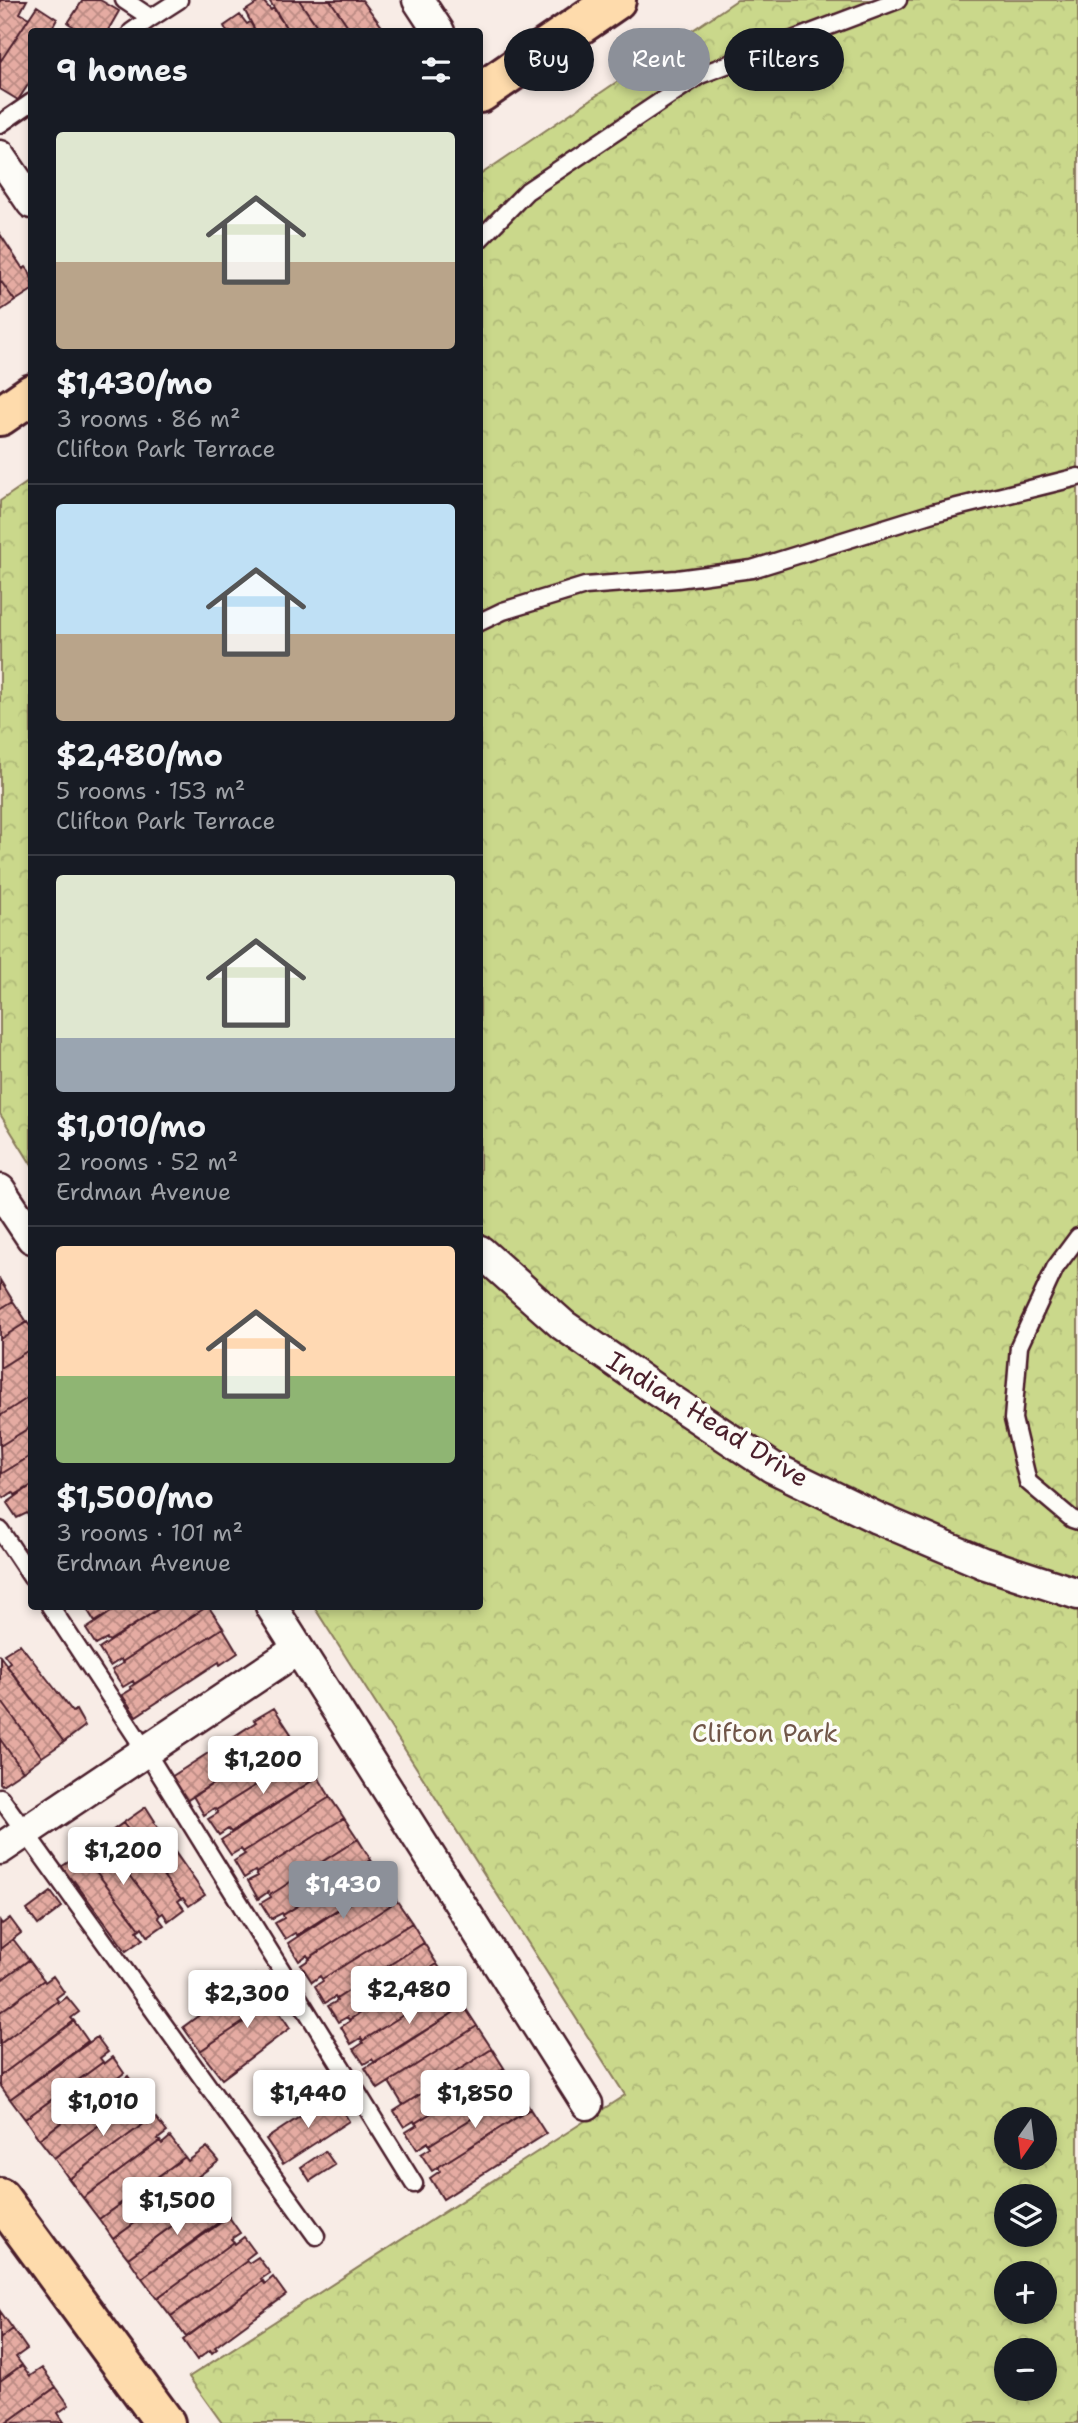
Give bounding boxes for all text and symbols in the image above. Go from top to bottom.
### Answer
chip: Buy [504,28,594,91]
chip: Rent [608,28,710,91]
chip: Filters [724,28,844,91]
text: 9 homes [56,50,188,91]
icon: filters [417,51,455,89]
icon: home [193,177,319,303]
text: $1,430/mo [56,363,213,404]
text: 3 rooms · 86 m² [56,404,241,434]
text: Clifton Park Terrace [56,434,275,464]
icon: home [193,549,319,675]
text: $2,480/mo [56,735,223,776]
text: 5 rooms · 153 m² [56,776,245,806]
text: Clifton Park Terrace [56,806,275,836]
icon: home [193,920,319,1046]
text: $1,010/mo [56,1106,206,1147]
text: 2 rooms · 52 m² [56,1147,238,1177]
text: Erdman Avenue [56,1177,231,1207]
icon: home [193,1291,319,1417]
street label: Indian Head Drive [601,1342,816,1495]
text: $1,500/mo [56,1477,214,1518]
text: 3 rooms · 101 m² [56,1518,243,1548]
text: Erdman Avenue [56,1548,231,1578]
park label: Clifton Park [692,1715,838,1750]
pin: $1,200 [206,1736,320,1796]
text: $1,200 [224,1744,302,1774]
pin: $1,200 [66,1828,180,1887]
text: $1,200 [84,1835,162,1865]
pin: $1,430 [286,1862,400,1921]
text: $1,430 [305,1869,381,1899]
pin: $2,480 [352,1966,466,2026]
pin: $2,300 [190,1970,304,2030]
text: $2,480 [367,1974,451,2004]
text: $2,300 [204,1978,290,2008]
pin: $1,440 [251,2070,365,2130]
pin: $1,850 [418,2070,532,2130]
pin: $1,010 [46,2078,160,2138]
text: $1,440 [269,2078,347,2108]
text: $1,850 [437,2078,513,2108]
text: $1,010 [67,2086,139,2116]
north arrow [994,2107,1057,2170]
map controls [994,2107,1057,2401]
pin: $1,500 [120,2178,234,2237]
button: layers [994,2184,1057,2247]
text: $1,500 [138,2185,216,2215]
button: + [994,2261,1057,2324]
button: − [994,2338,1057,2401]

